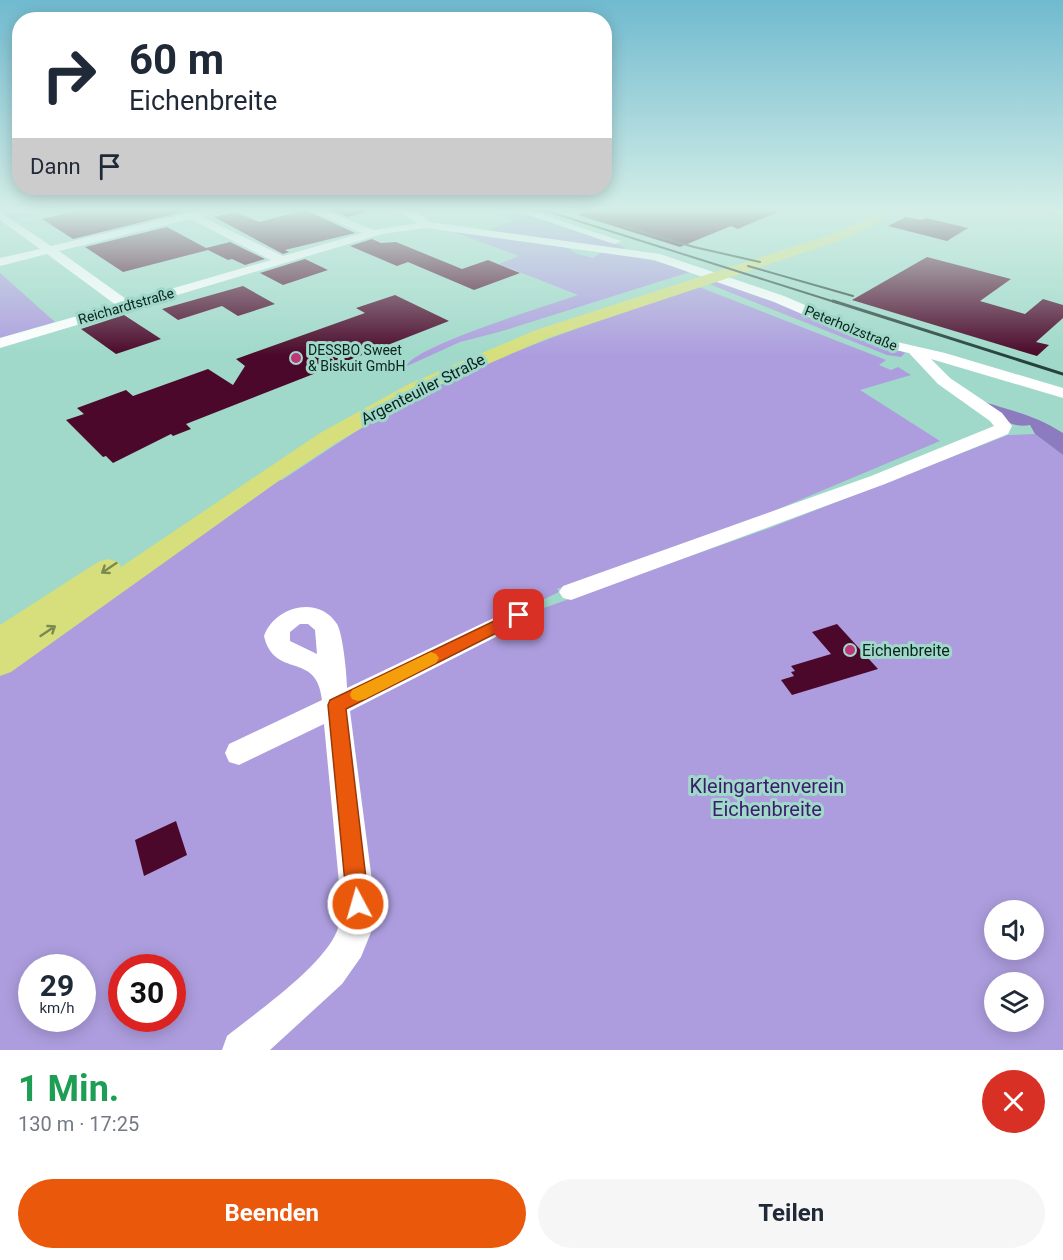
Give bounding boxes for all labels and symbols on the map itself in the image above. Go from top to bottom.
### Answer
street label: Reichardtstraße [76,285,176,327]
street label: Peterholzstraße [802,302,900,354]
place label: DESSBO Sweet & Biskuit GmbH [308,342,405,374]
street label: Argenteuiler Straße [358,349,488,429]
marker: DESSBO Sweet & Biskuit GmbH [289,351,303,365]
one-way arrow [102,562,118,574]
pin [493,589,544,640]
one-way arrow [40,625,56,637]
place label: Eichenbreite [862,641,950,660]
marker: Eichenbreite [843,643,857,657]
park label: Kleingartenverein Eichenbreite [690,774,844,821]
position arrow [326,872,390,936]
speed limit sign: 30 [108,954,186,1032]

